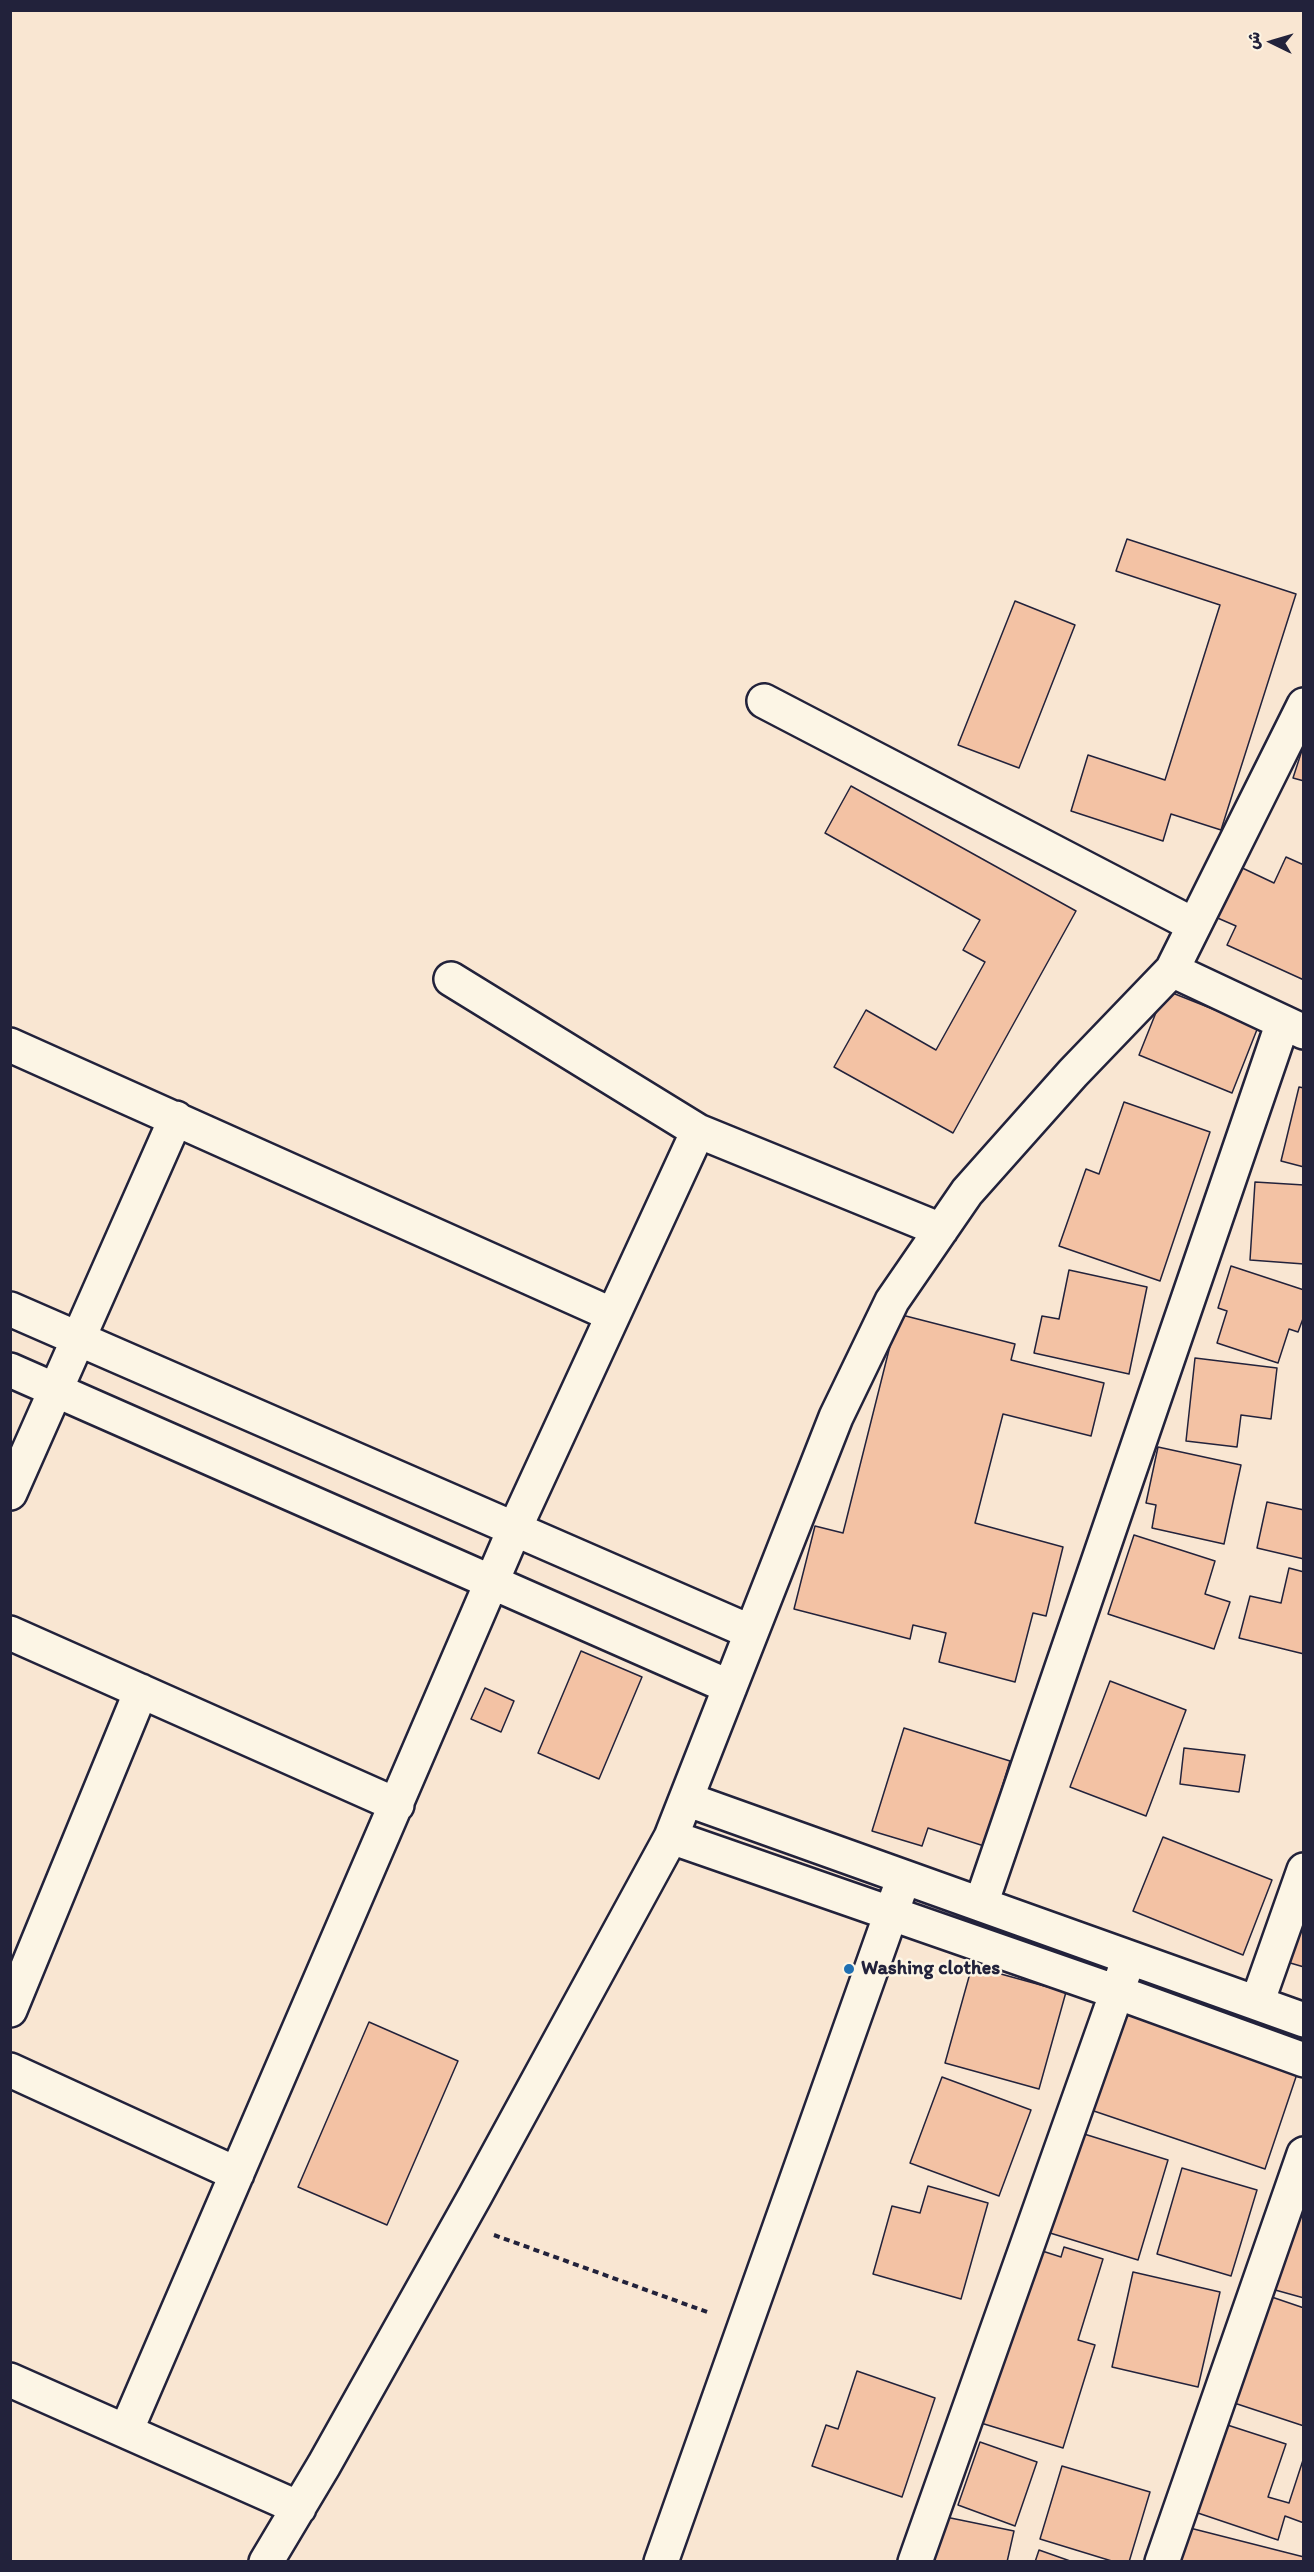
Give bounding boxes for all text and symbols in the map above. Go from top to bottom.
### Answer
north arrow [1242,12,1302,72]
text: ش [1243,31,1264,50]
place label: Washing clothes [861,1957,1000,1981]
marker: Washing clothes [842,1962,856,1976]

